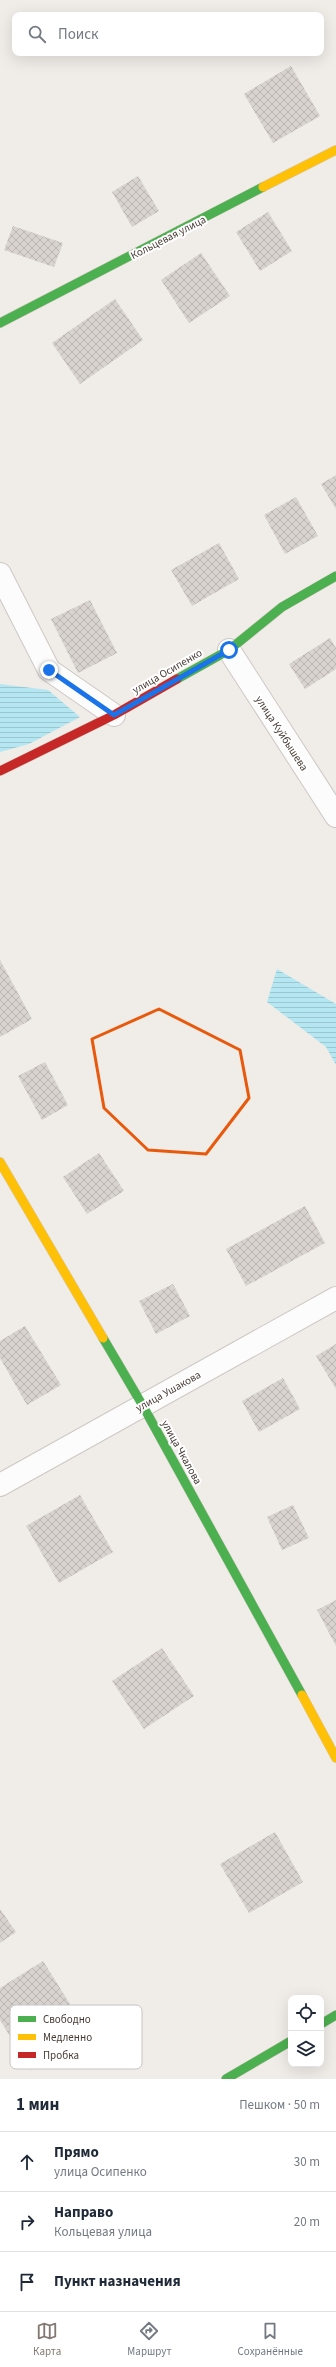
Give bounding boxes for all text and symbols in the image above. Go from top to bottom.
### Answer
search box [12,12,324,56]
icon: search [26,23,48,45]
text: Поиск [58,24,99,45]
street label: Кольцевая улица [128,212,209,263]
route start [220,641,238,659]
street label: улица Осипенко [130,645,205,698]
route end [40,661,58,679]
street label: улица Куйбышева [252,693,312,774]
street label: улица Ушакова [133,1367,204,1416]
street label: улица Чкалова [158,1417,205,1487]
map controls [288,1995,324,2067]
button: locate [288,1995,324,2031]
legend [10,2005,142,2069]
text: Свободно [43,2012,91,2027]
text: Медленно [43,2030,92,2045]
button: layers [288,2031,324,2067]
text: Пробка [43,2048,79,2063]
text: 1 мин [16,2093,59,2117]
text: Пешком · 50 m [239,2096,320,2114]
text: Прямо [54,2142,99,2163]
icon: ahead [16,2151,38,2173]
text: 30 m [294,2153,320,2171]
text: улица Осипенко [54,2163,147,2181]
text: Направо [54,2202,113,2223]
icon: right [16,2211,38,2233]
text: 20 m [294,2213,320,2231]
text: Кольцевая улица [54,2223,152,2241]
icon: arrive [16,2271,38,2293]
text: Пункт назначения [54,2271,181,2292]
tab: Карта [33,2320,61,2359]
tab: Маршрут [127,2320,172,2359]
tab: Сохранённые [238,2320,303,2359]

